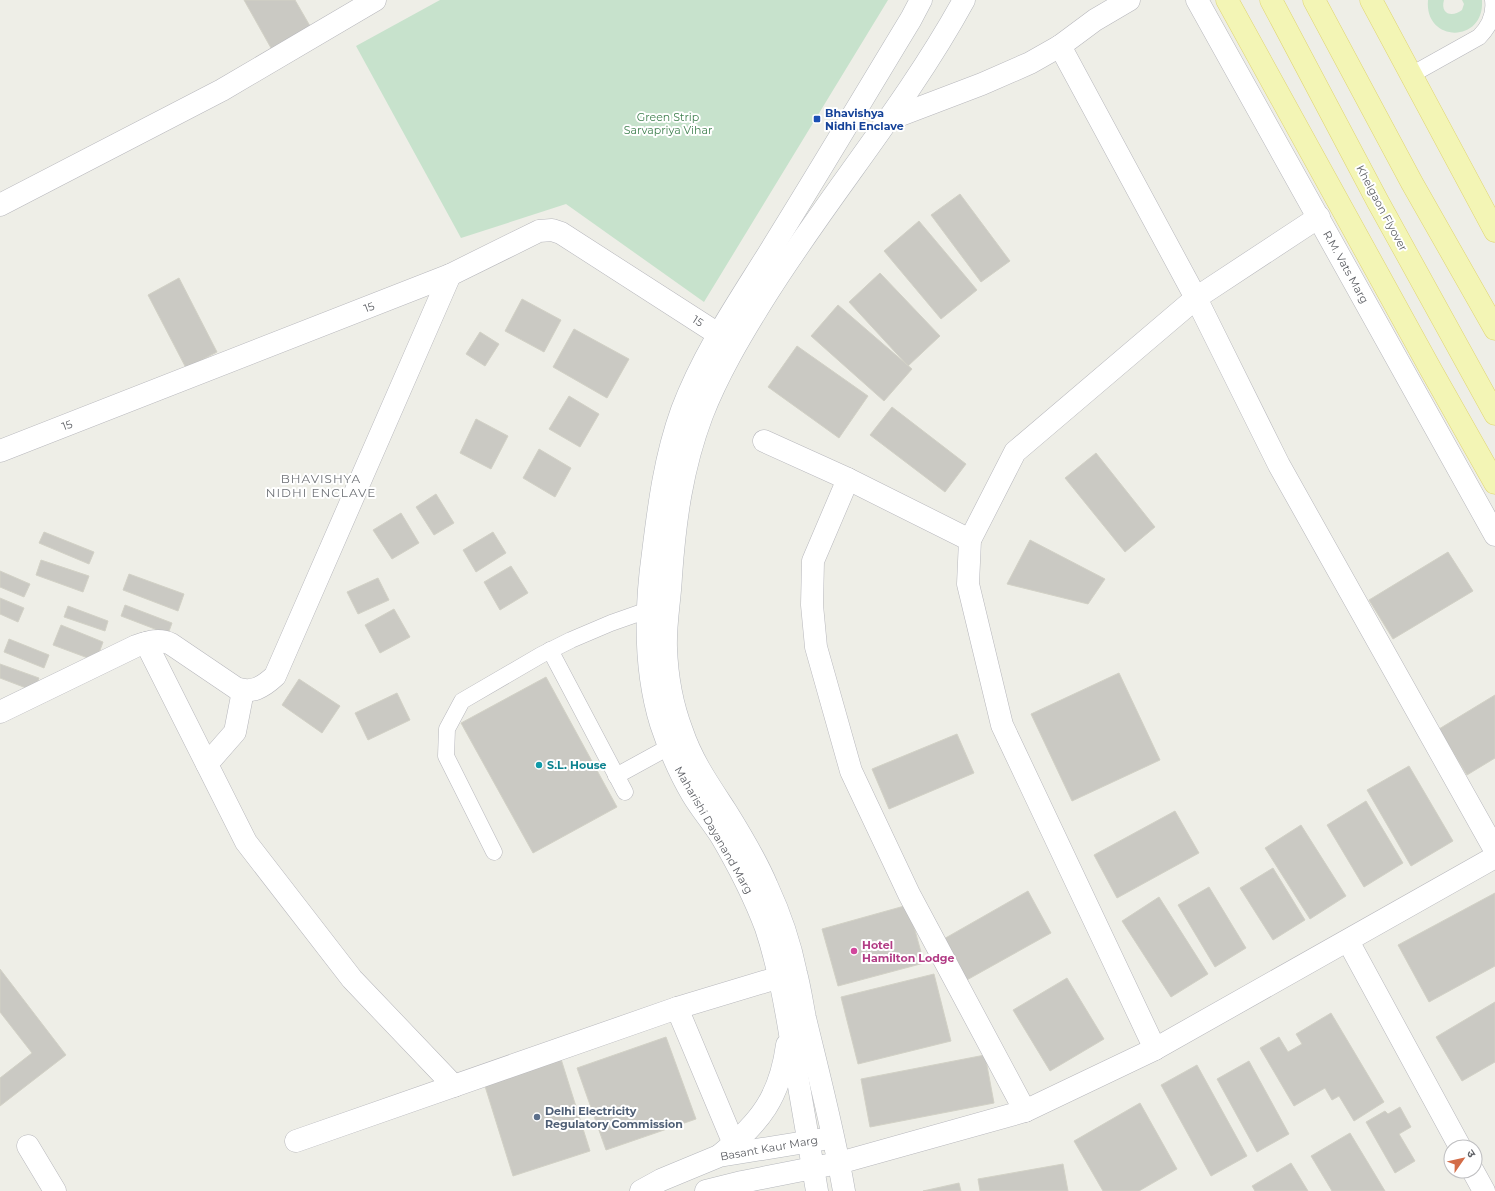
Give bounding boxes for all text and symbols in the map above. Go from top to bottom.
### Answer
place label: Bhavishya Nidhi Enclave [825,106,904,133]
park label: Green Strip Sarvapriya Vihar [624,110,712,137]
marker: Bhavishya Nidhi Enclave [812,114,822,124]
street label: Khelgaon Flyover [1353,163,1411,253]
street label: R.M. Vats Marg [1320,228,1372,306]
street label: 15 [362,299,376,315]
street label: 15 [690,312,706,330]
street label: 15 [60,417,74,433]
district label: BHAVISHYA NIDHI ENCLAVE [266,471,376,500]
place label: S.L. House [547,758,607,772]
marker: S.L. House [534,760,544,770]
street label: Maharishi Dayanand Marg [672,764,756,896]
place label: Hotel Hamilton Lodge [862,938,954,965]
marker: Hotel Hamilton Lodge [849,946,859,956]
place label: Delhi Electricity Regulatory Commission [545,1104,683,1131]
marker: Delhi Electricity Regulatory Commission [532,1112,542,1122]
street label: Basant Kaur Marg [719,1133,819,1163]
north arrow [1443,1139,1483,1179]
text: उ [1464,1147,1479,1160]

